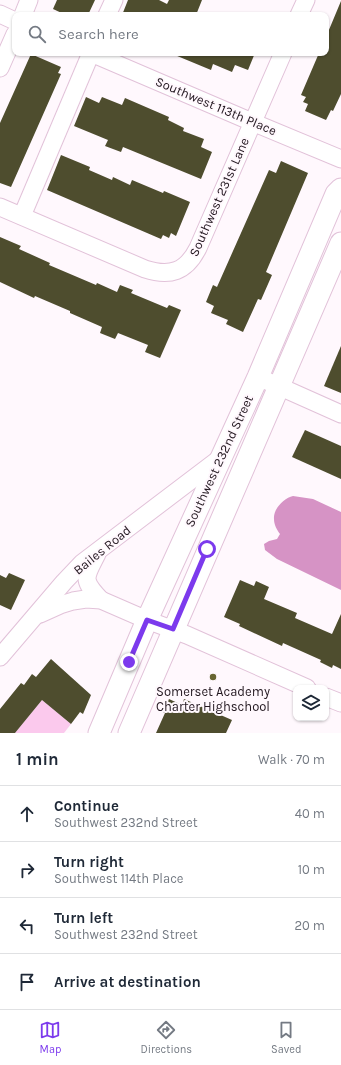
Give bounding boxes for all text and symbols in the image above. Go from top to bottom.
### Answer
search box [12,12,329,56]
icon: search [26,23,48,45]
text: Search here [58,25,139,43]
street label: Southwest 113th Place [153,74,279,138]
street label: Southwest 231st Lane [186,135,252,259]
street label: Southwest 232nd Street [182,393,256,529]
street label: Bailes Road [70,522,134,578]
route start [198,540,216,558]
route end [120,653,138,671]
marker: Somerset Academy Charter Highschool [208,672,218,682]
place label: Somerset Academy Charter Highschool [156,684,270,714]
map controls [293,685,329,721]
button: layers [293,685,329,721]
text: 1 min [16,749,59,769]
text: Walk · 70 m [258,752,325,767]
text: Continue [54,797,119,815]
icon: ahead [16,803,38,825]
text: 40 m [295,806,325,821]
text: Southwest 232nd Street [54,815,198,830]
text: Turn right [54,853,124,871]
icon: right [16,859,38,881]
text: 10 m [298,862,325,877]
text: Southwest 114th Place [54,871,184,886]
text: Turn left [54,909,113,927]
icon: left [16,915,38,937]
text: 20 m [295,918,325,933]
text: Southwest 232nd Street [54,927,198,942]
icon: arrive [16,971,38,993]
text: Arrive at destination [54,973,201,991]
tab: Map [39,1019,61,1056]
tab: Directions [140,1019,192,1056]
tab: Saved [271,1019,302,1056]

